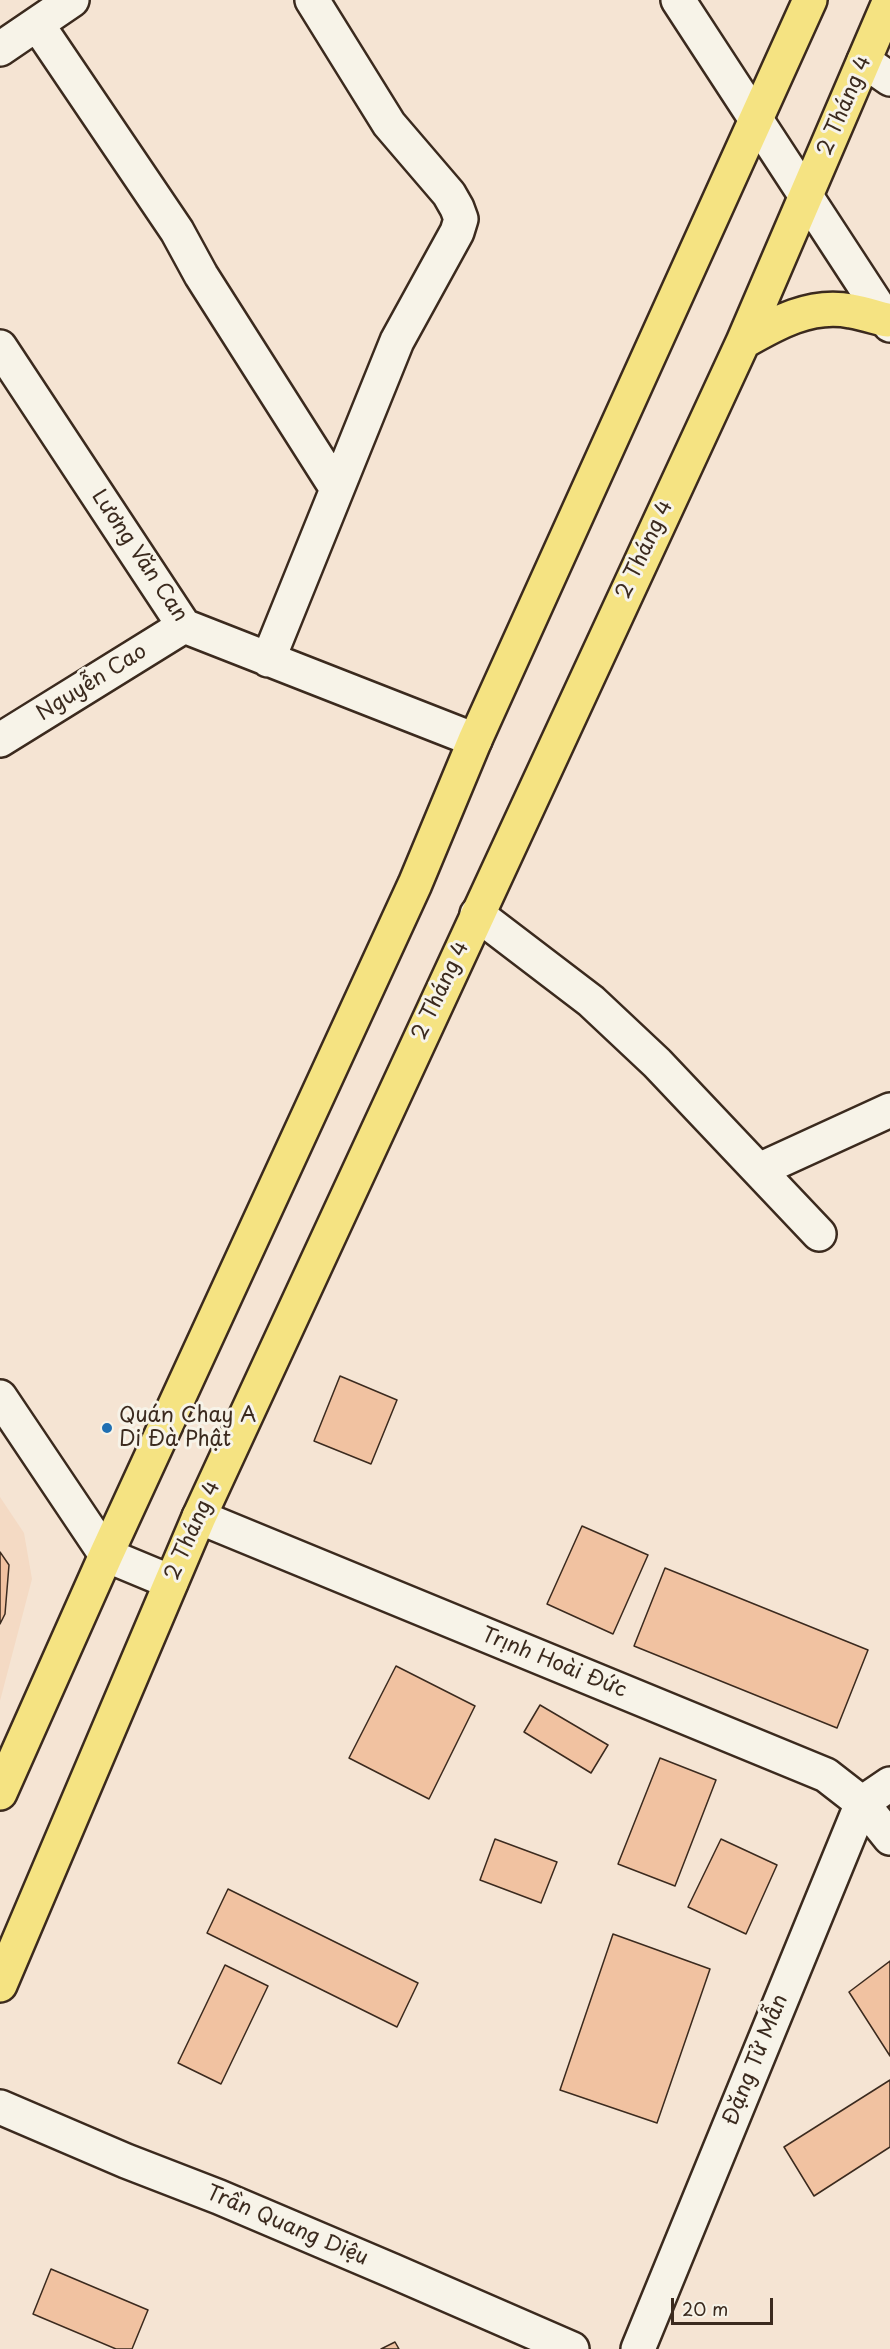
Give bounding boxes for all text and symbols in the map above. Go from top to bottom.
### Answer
street label: 2 Tháng 4 [813,52,877,160]
street label: Lương Văn Can [86,485,192,627]
street label: 2 Tháng 4 [611,497,679,603]
street label: Nguyễn Cao [32,639,152,727]
street label: 2 Tháng 4 [407,938,475,1044]
place label: Quán Chay A Di Đà Phật [119,1403,256,1453]
marker: Quán Chay A Di Đà Phật [100,1421,114,1435]
street label: 2 Tháng 4 [160,1477,226,1585]
street label: Trịnh Hoài Đức [478,1622,630,1704]
street label: Đặng Tử Mẫn [718,1991,794,2129]
street label: Trần Quang Diệu [202,2181,372,2271]
scale bar [674,2286,776,2324]
text: 20 m [682,2295,728,2322]

